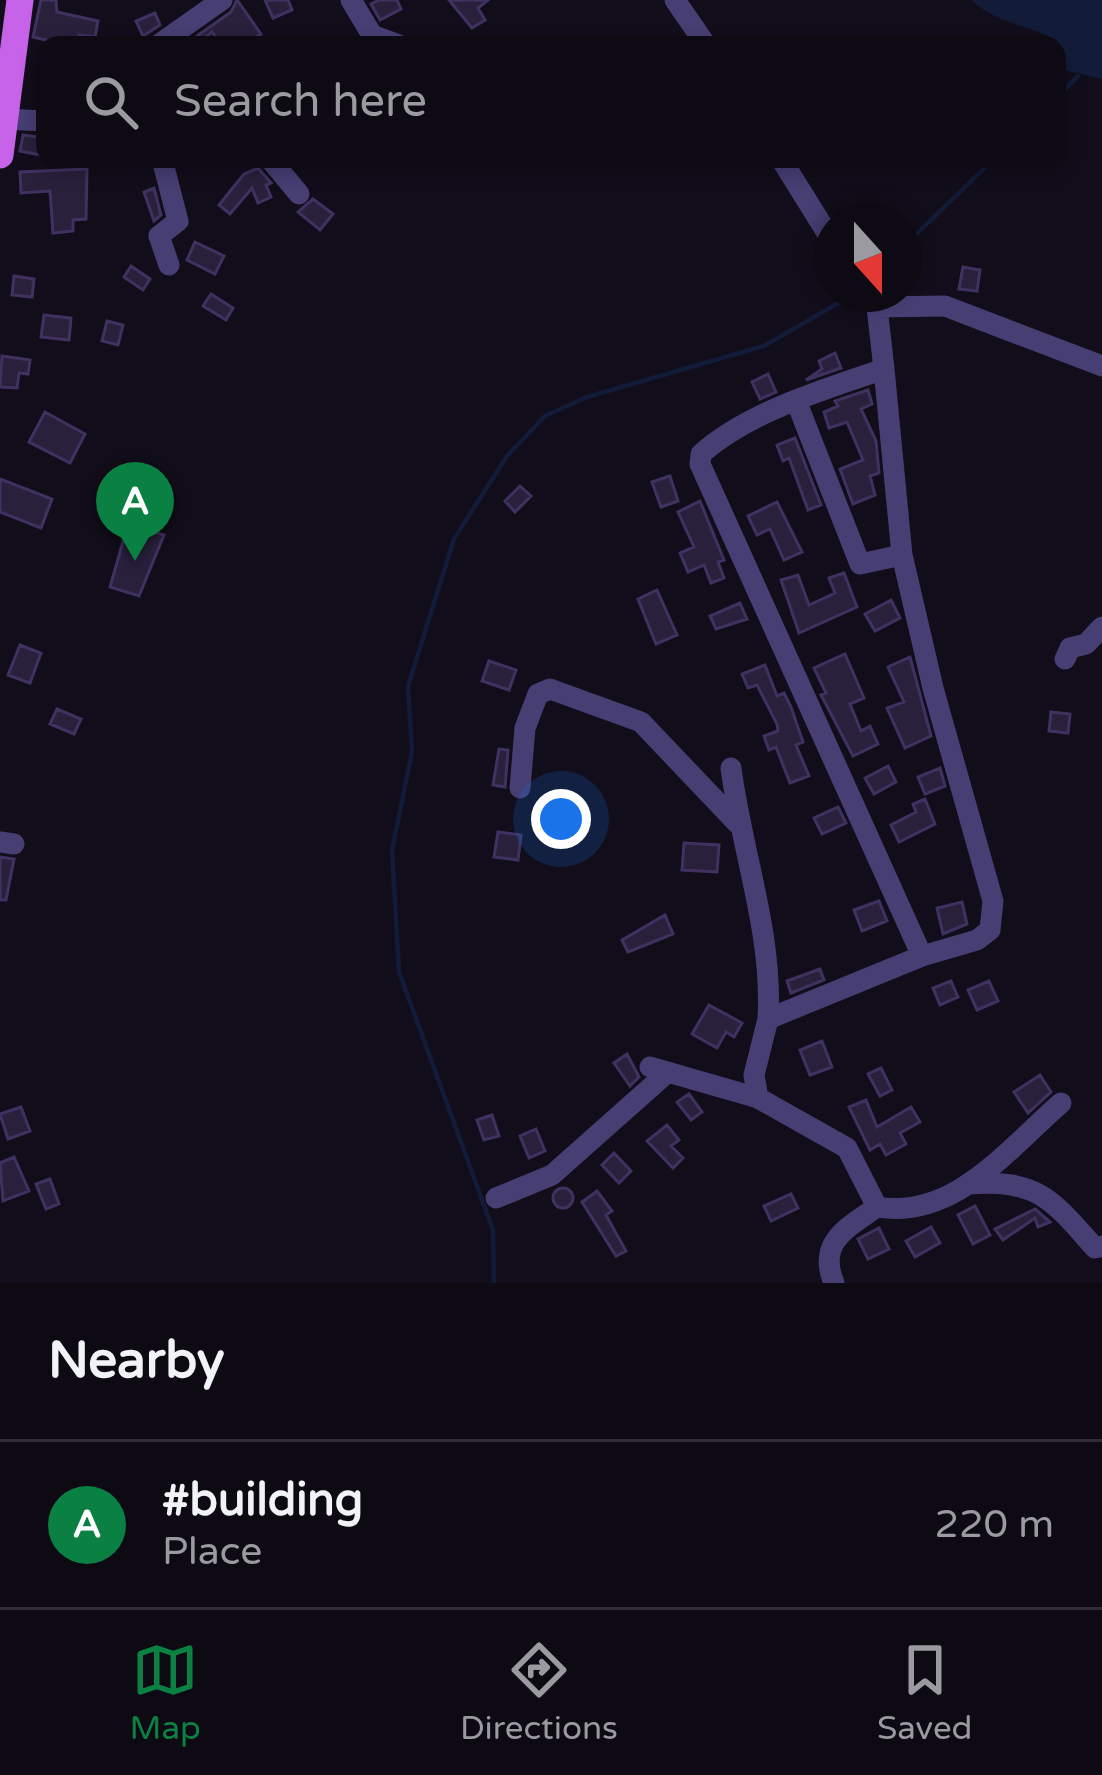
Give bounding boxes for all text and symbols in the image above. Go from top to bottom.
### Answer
search box [36,36,1066,168]
icon: search [78,69,144,135]
text: Search here [174,75,427,129]
north arrow [814,204,922,312]
pin: A [96,462,174,561]
your location [531,789,591,849]
text: Nearby [48,1330,225,1392]
text: #building [162,1474,363,1528]
text: A [72,1501,102,1548]
text: 220 m [935,1501,1054,1548]
text: Place [162,1528,262,1575]
tab: Map [130,1637,201,1748]
tab: Directions [460,1637,618,1748]
tab: Saved [877,1637,972,1748]

